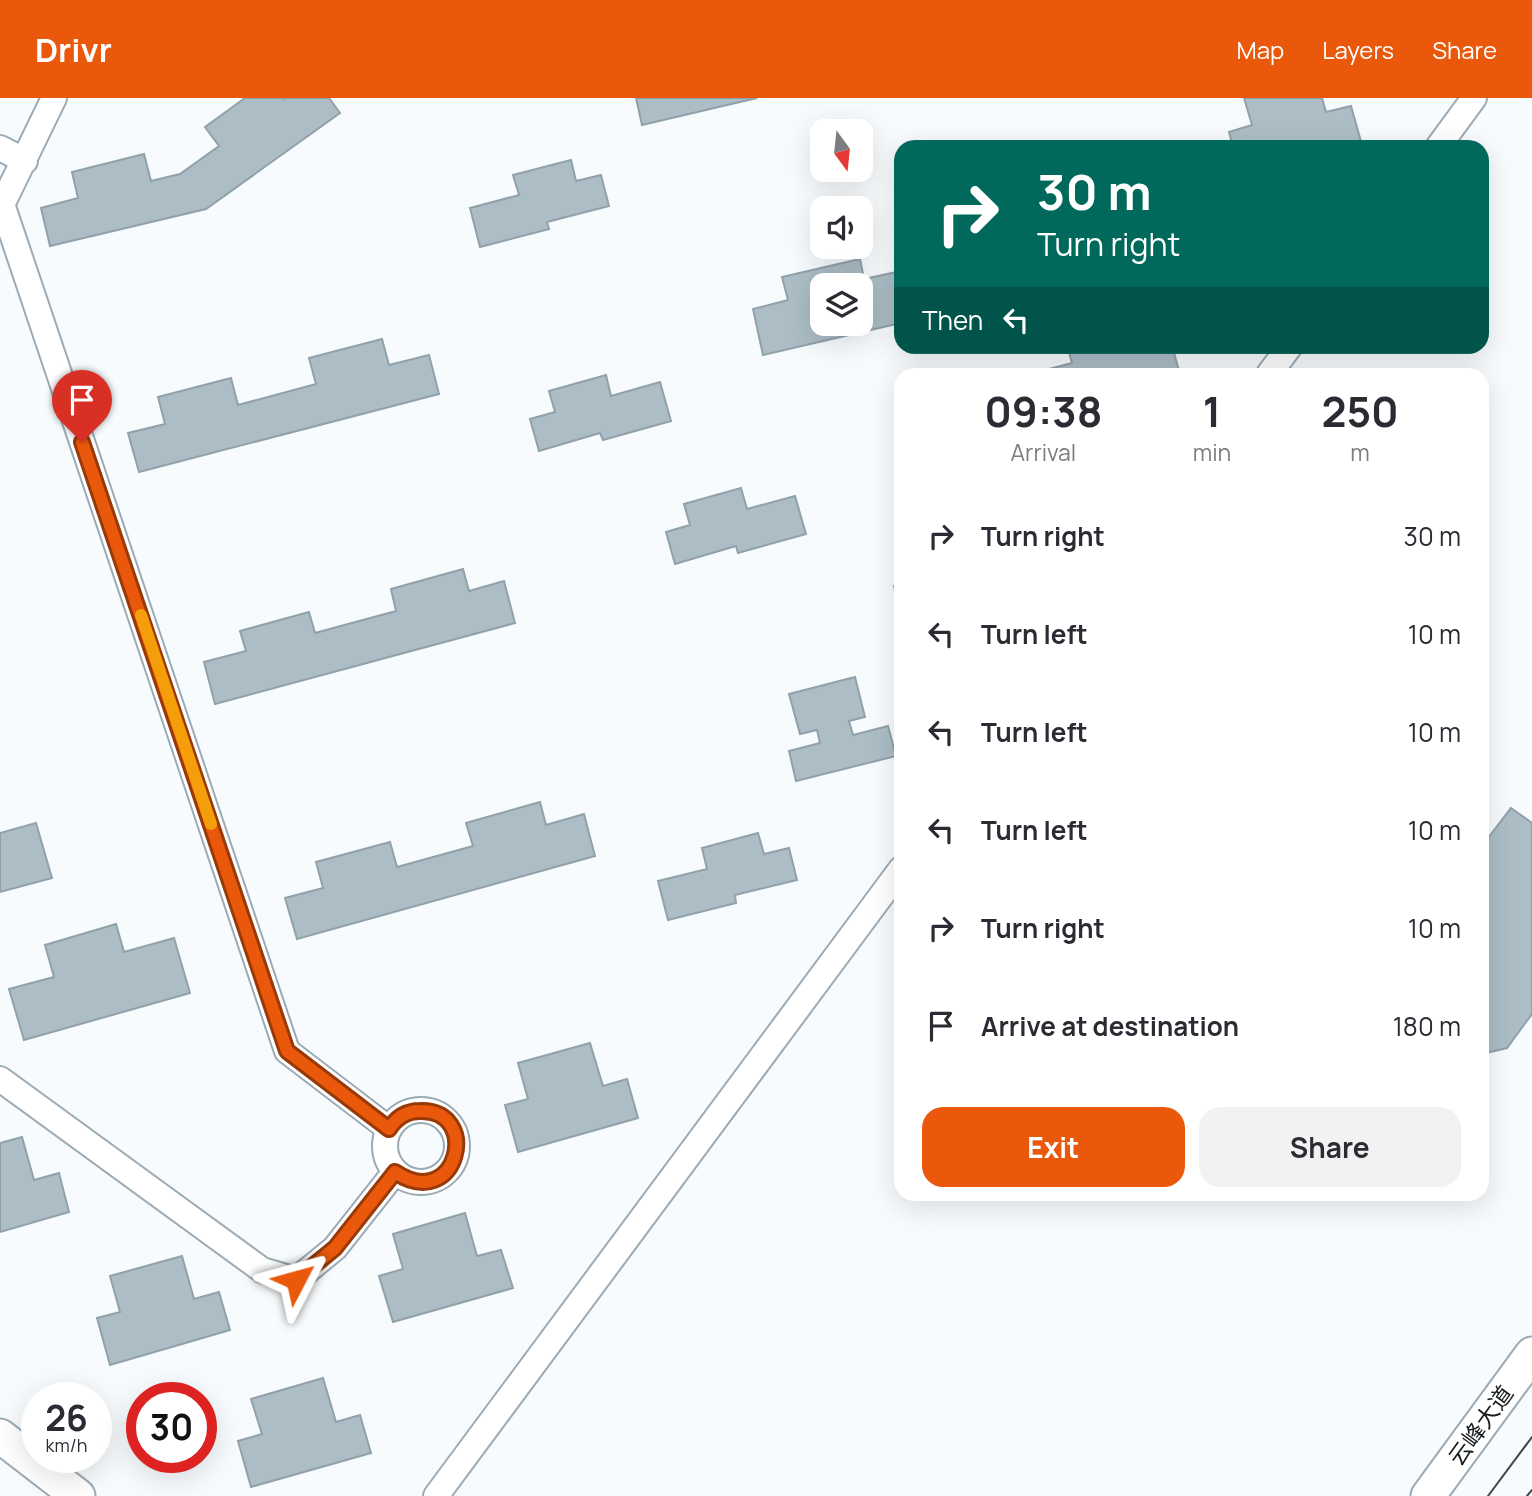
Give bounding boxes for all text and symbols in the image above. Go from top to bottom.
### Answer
text: Drivr [35,27,112,72]
text: Map [1237,33,1284,66]
text: Layers [1322,33,1394,66]
text: Share [1432,33,1497,66]
north arrow [810,119,873,182]
map controls [810,119,873,336]
text: 30 m [1037,158,1152,225]
icon: right [922,168,1013,259]
button: sound [810,196,873,259]
text: Turn right [1037,222,1180,266]
button: layers [810,273,873,336]
icon: left [997,301,1035,339]
text: Then [922,302,983,338]
pin [52,370,112,442]
icon: arrive [63,381,101,419]
text: 09:38 [984,382,1103,440]
text: 1 [1203,382,1221,440]
text: 250 [1321,382,1399,440]
text: Arrival [1011,436,1076,468]
text: min [1193,436,1231,468]
text: m [1350,436,1370,468]
icon: right [922,517,960,555]
text: Turn right [981,518,1105,554]
text: 30 m [1404,518,1461,554]
icon: left [922,615,960,653]
text: Turn left [981,616,1088,652]
text: 10 m [1408,616,1461,652]
icon: left [922,713,960,751]
text: Turn left [981,714,1088,750]
text: 10 m [1408,714,1461,750]
icon: left [922,811,960,849]
text: Turn left [981,812,1088,848]
text: 10 m [1408,812,1461,848]
icon: right [922,909,960,947]
text: Turn right [981,910,1105,946]
text: 10 m [1408,910,1461,946]
icon: arrive [922,1007,960,1045]
text: Arrive at destination [981,1008,1239,1044]
text: 180 m [1393,1008,1461,1044]
button: Exit [922,1107,1185,1187]
button: Share [1199,1107,1461,1187]
position arrow [259,1243,333,1317]
street label: 云峰大道 [1440,1378,1520,1472]
speed limit sign: 30 [126,1382,217,1473]
text: 26 [45,1394,88,1442]
text: km/h [46,1433,87,1457]

